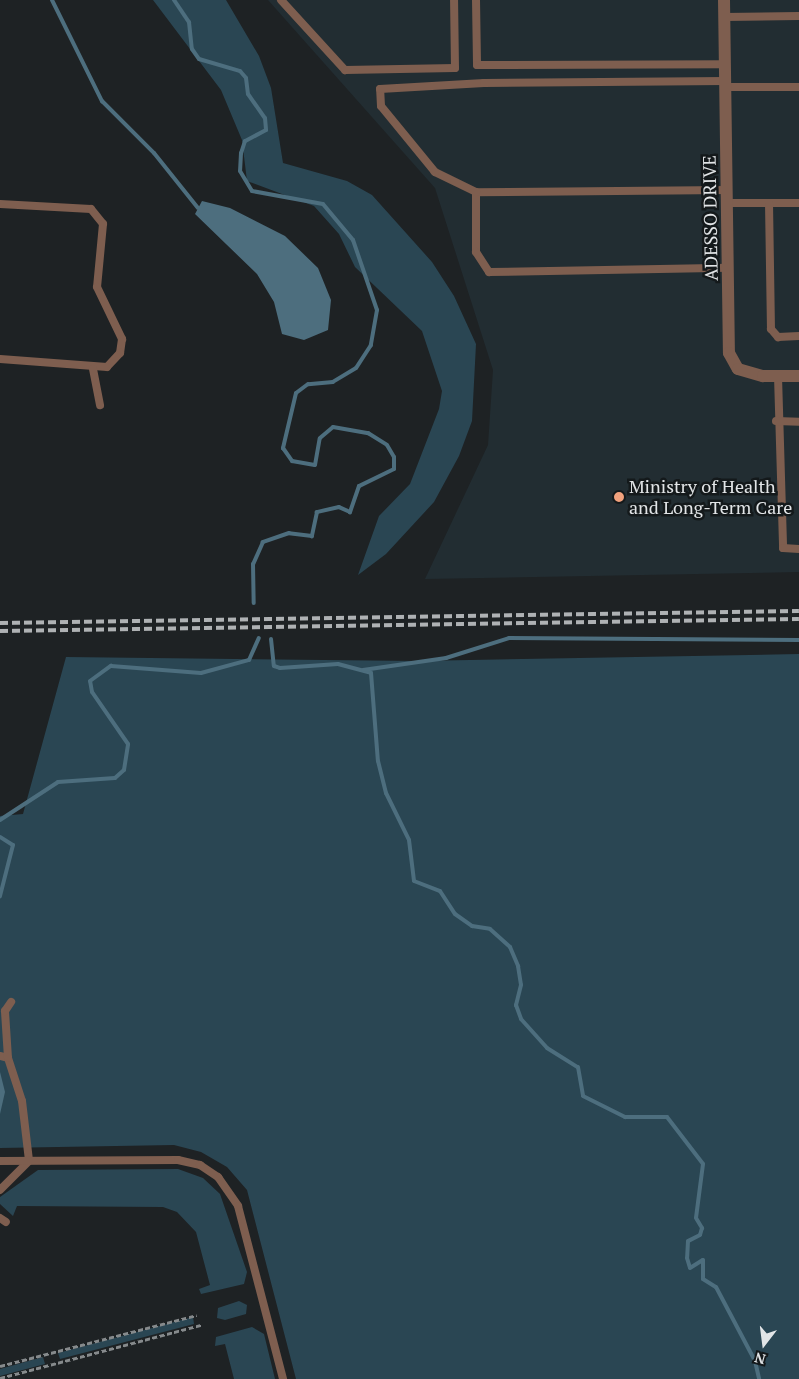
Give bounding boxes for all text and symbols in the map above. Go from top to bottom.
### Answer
street label: ADESSO DRIVE [698,155,722,281]
place label: Ministry of Health and Long-Term Care [629,476,792,518]
marker: Ministry of Health and Long-Term Care [613,491,625,503]
north arrow [739,1319,789,1369]
text: N [752,1348,768,1370]

